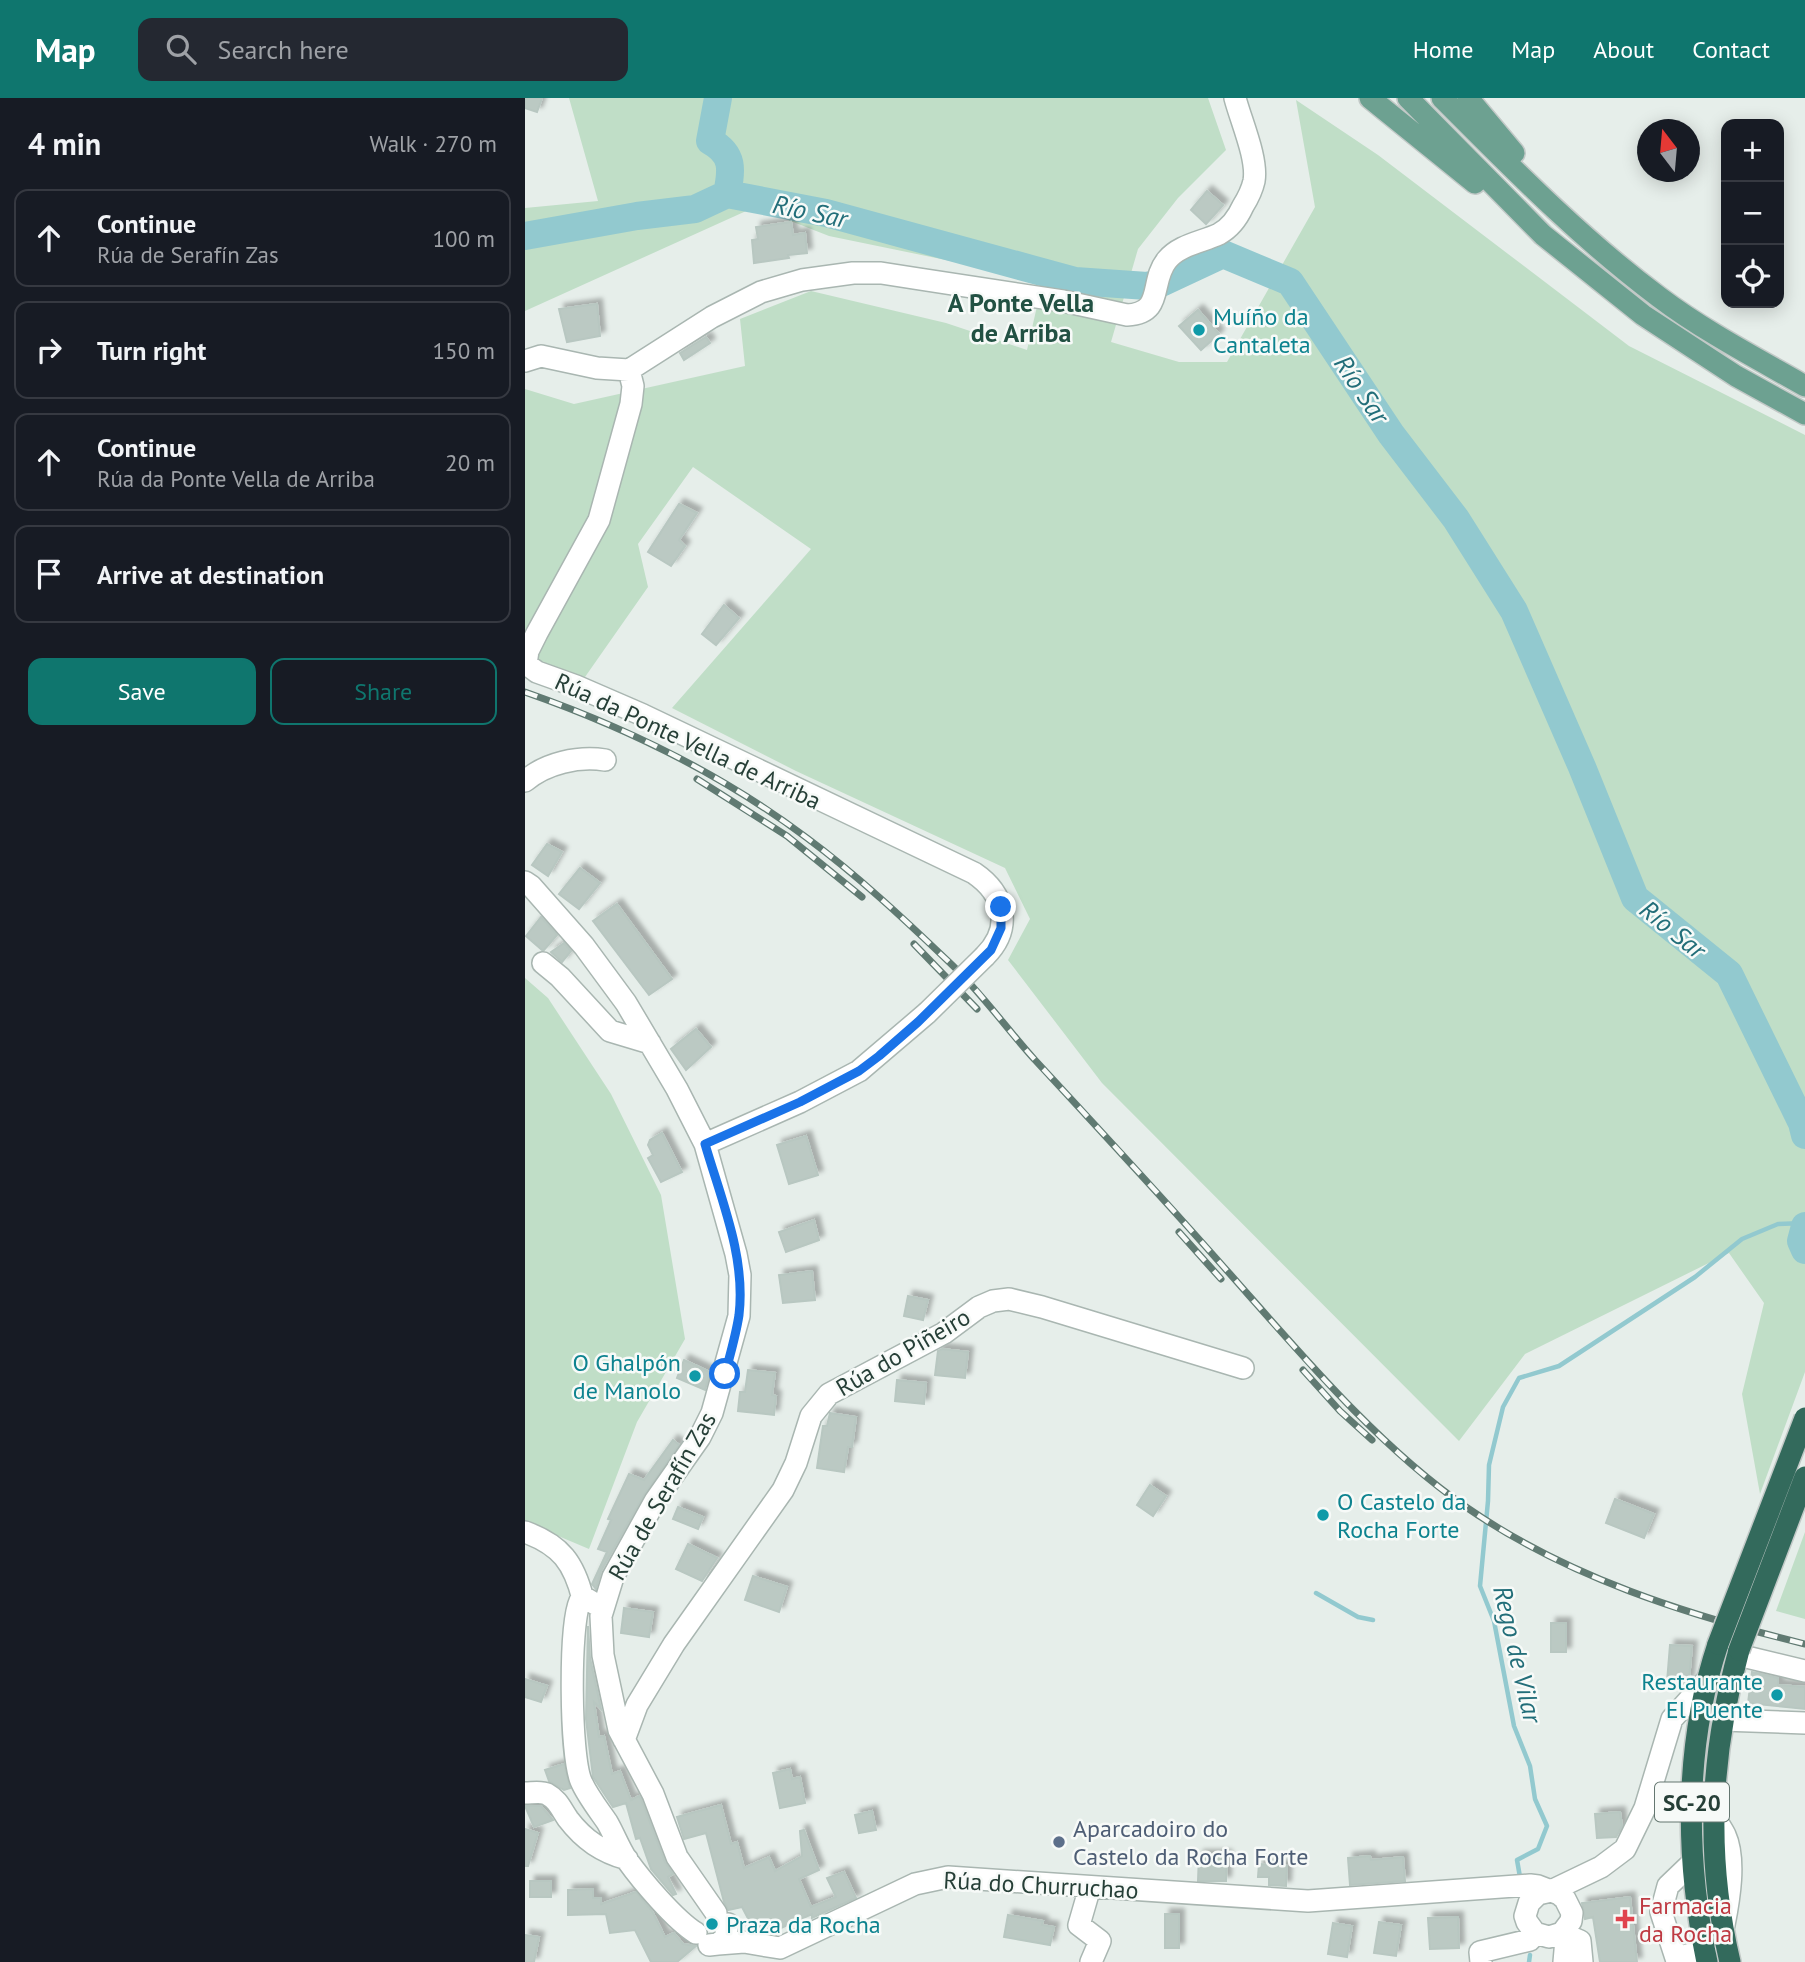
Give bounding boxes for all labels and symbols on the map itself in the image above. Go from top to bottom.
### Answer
north arrow [1637,119,1700,182]
water label: Río Sar [770,187,852,235]
district label: A Ponte Vella de Arriba [948,286,1094,349]
place label: Muíño da Cantaleta [1213,301,1311,360]
marker: Muíño da Cantaleta [1191,322,1207,338]
water label: Río Sar [1327,349,1398,431]
street label: Rúa da Ponte Vella de Arriba [550,666,826,816]
route end [985,891,1016,922]
water label: Río Sar [1633,892,1714,966]
street label: Rúa do Piñeiro [830,1301,976,1403]
place label: O Ghalpón de Manolo [572,1347,681,1406]
route start [709,1358,740,1389]
marker: O Ghalpón de Manolo [687,1368,703,1384]
street label: Rúa de Serafín Zas [601,1406,723,1586]
place label: O Castelo da Rocha Forte [1337,1486,1466,1545]
marker: O Castelo da Rocha Forte [1315,1507,1331,1523]
water label: Rego de Vilar [1486,1583,1550,1727]
place label: Restaurante El Puente [1641,1666,1763,1725]
marker: Restaurante El Puente [1769,1687,1785,1703]
road number: SC-20 [1655,1782,1729,1821]
place label: Aparcadoiro do Castelo da Rocha Forte [1073,1813,1308,1872]
marker: Aparcadoiro do Castelo da Rocha Forte [1051,1834,1067,1850]
street label: Rúa do Churruchao [943,1864,1139,1906]
place label: Farmacia da Rocha [1639,1890,1732,1949]
place label: Praza da Rocha [726,1909,881,1940]
marker: Farmacia da Rocha [1617,1911,1633,1927]
marker: Praza da Rocha [704,1916,720,1932]

